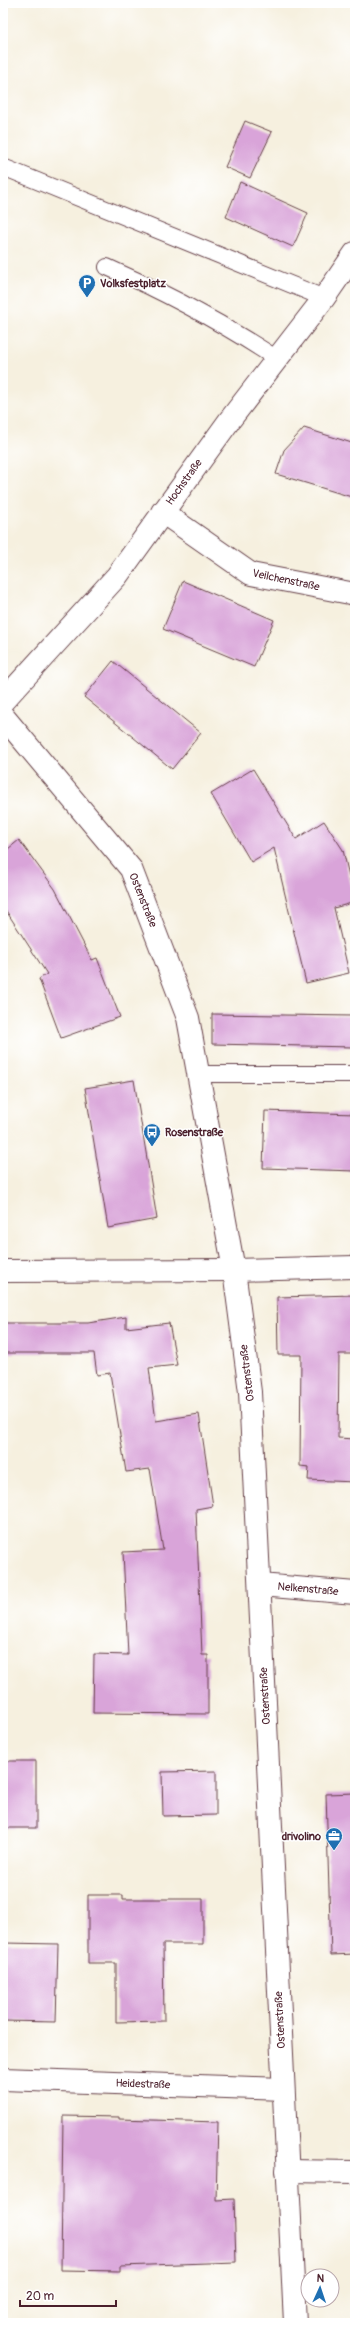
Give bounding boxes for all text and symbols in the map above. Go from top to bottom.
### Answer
parking icon: Volksfestplatz [77,273,97,298]
place label: Volksfestplatz [100,277,166,290]
street label: Hochstraße [163,456,205,507]
street label: Veilchenstraße [251,567,321,594]
street label: Ostenstraße [126,871,160,930]
bus stop icon: Rosenstraße [142,1122,162,1147]
place label: Rosenstraße [165,1126,224,1139]
street label: Ostenstraße [237,1343,257,1402]
street label: Nelkenstraße [277,1580,340,1598]
street label: Ostenstraße [257,1666,273,1725]
office icon: drivolino [324,1826,344,1851]
place label: drivolino [282,1830,321,1843]
street label: Ostenstraße [272,1990,288,2049]
street label: Heidestraße [115,2077,171,2091]
north arrow [300,2268,340,2308]
text: N [316,2272,325,2285]
scale bar [20,2282,116,2308]
text: 20 m [26,2289,55,2304]

